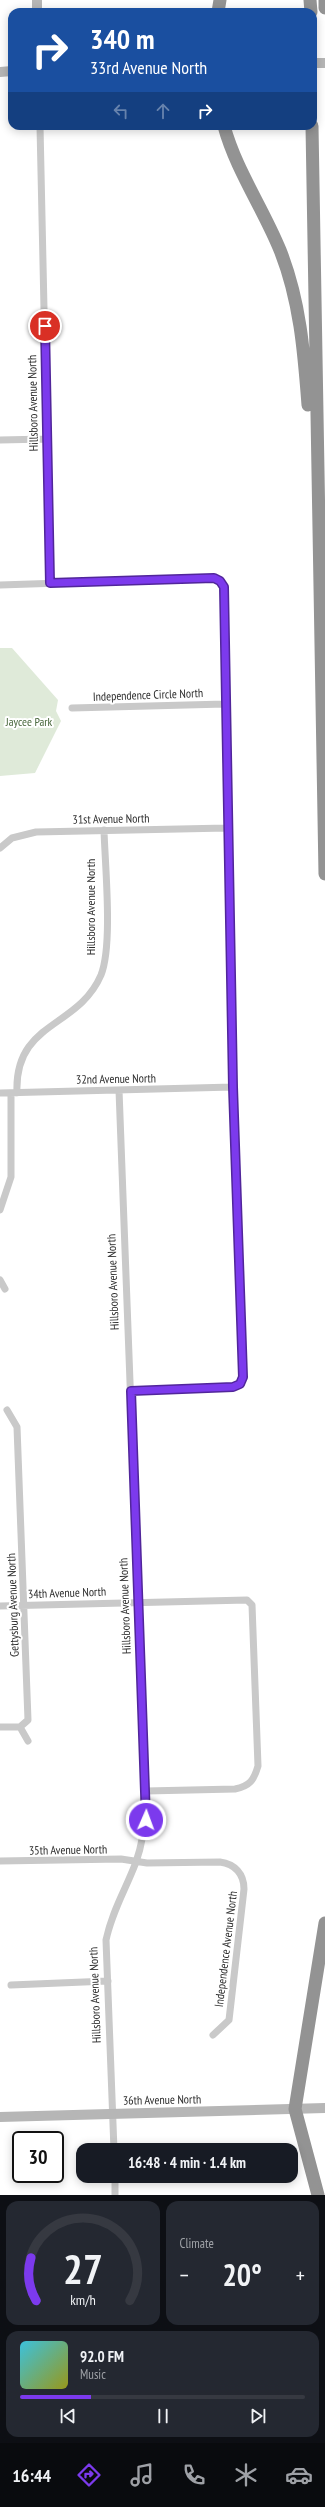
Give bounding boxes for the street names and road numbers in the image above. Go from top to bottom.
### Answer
street label: Hillsboro Avenue North [24,355,41,451]
street label: Independence Circle North [93,685,203,704]
street label: 31st Avenue North [72,810,150,827]
street label: Hillsboro Avenue North [83,859,98,955]
street label: 32nd Avenue North [76,1070,156,1087]
street label: Hillsboro Avenue North [103,1234,122,1330]
street label: Gettysburg Avenue North [3,1553,22,1657]
street label: Hillsboro Avenue North [115,1558,134,1654]
street label: 34th Avenue North [28,1584,106,1601]
street label: 35th Avenue North [29,1841,107,1858]
street label: Independence Avenue North [211,1890,240,2008]
street label: Hillsboro Avenue North [85,1947,104,2043]
street label: 36th Avenue North [123,2091,201,2108]

